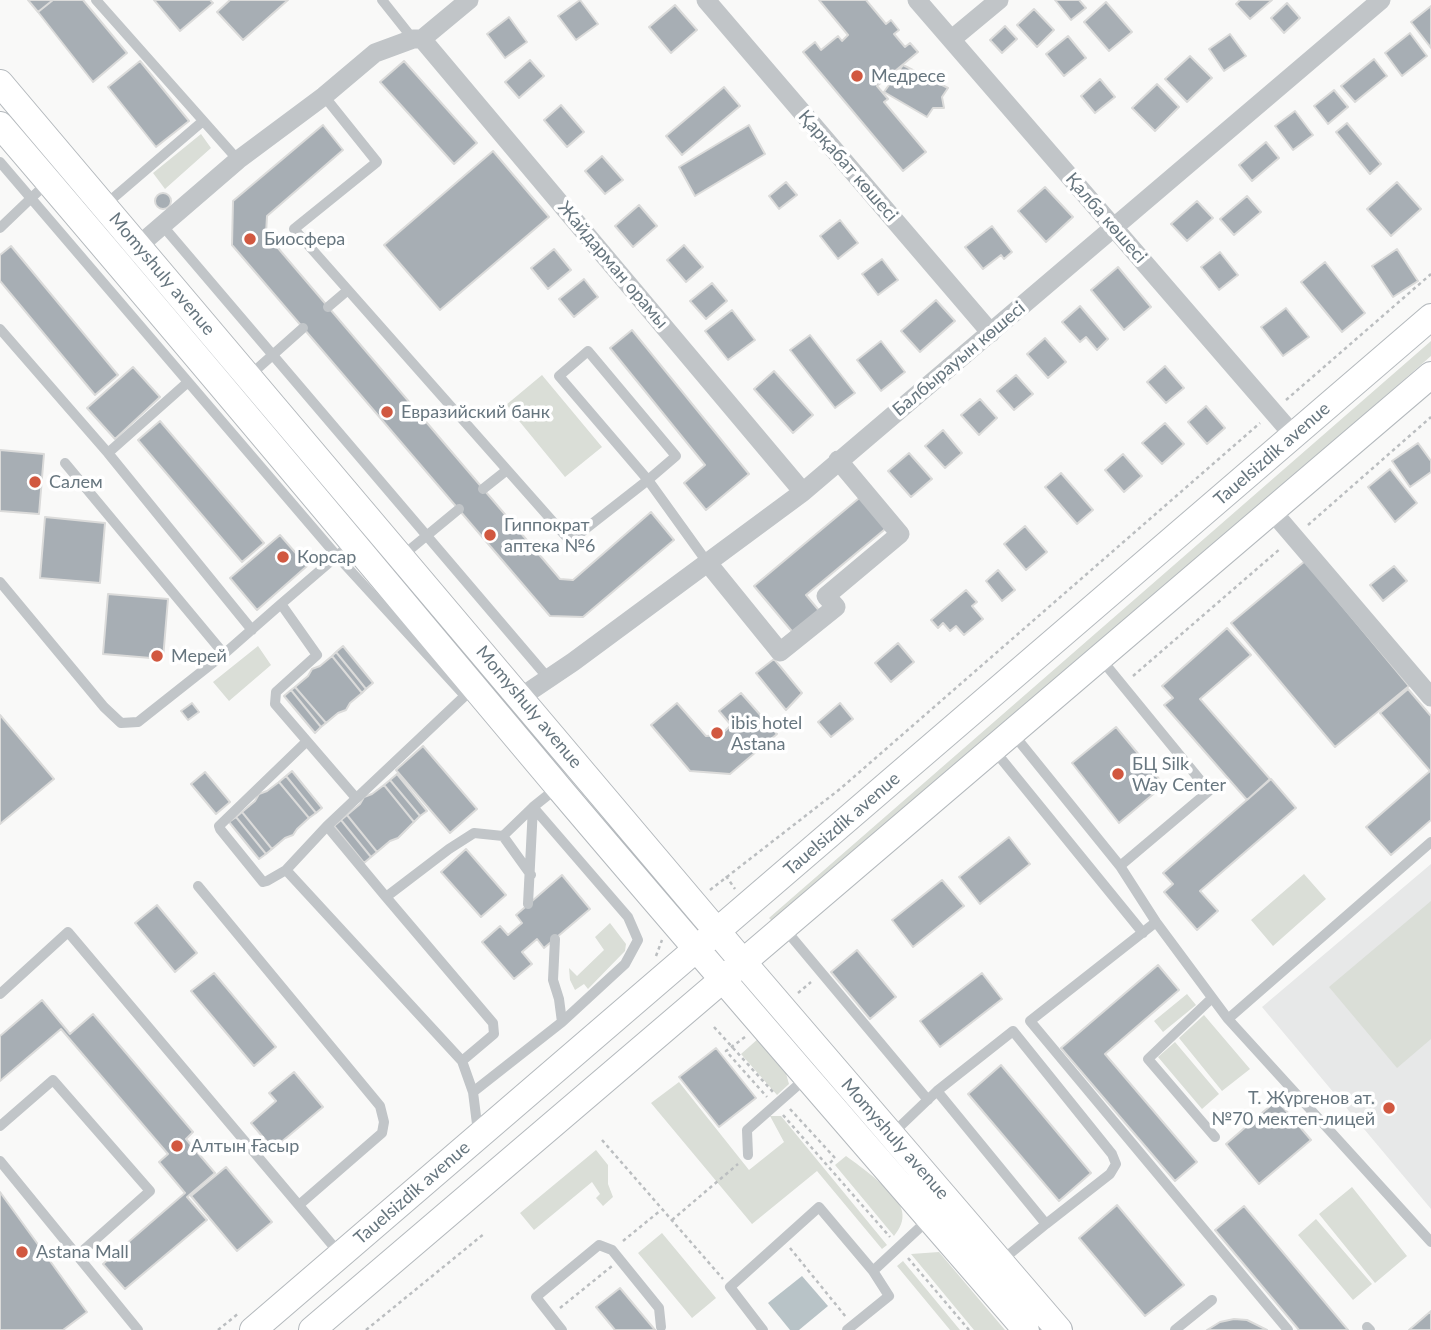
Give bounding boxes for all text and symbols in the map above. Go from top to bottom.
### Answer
place label: Медресе [871,65,946,87]
marker: Медресе [849,68,865,84]
street label: Қарқабат көшесі [794,106,902,226]
street label: Қалба көшесі [1061,168,1151,268]
street label: Жайдарман орамы [554,197,672,333]
street label: Momyshuly avenue [104,208,220,340]
place label: Биосфера [264,228,345,250]
marker: Биосфера [242,231,258,247]
street label: Балбырауын көшесі [888,297,1030,421]
street label: Tauelsizdik avenue [1210,398,1334,510]
place label: Евразийский банк [401,401,550,423]
marker: Евразийский банк [379,404,395,420]
place label: Салем [49,471,103,493]
marker: Салем [27,474,43,490]
place label: Гиппократ аптека №6 [504,514,595,556]
marker: Гиппократ аптека №6 [482,527,498,543]
place label: Корсар [297,546,356,568]
marker: Корсар [275,549,291,565]
street label: Momyshuly avenue [471,641,587,773]
place label: Мерей [171,645,227,667]
marker: Мерей [149,648,165,664]
place label: ibis hotel Astana [731,712,802,754]
marker: ibis hotel Astana [709,725,725,741]
place label: БЦ Silk Way Center [1132,753,1226,796]
marker: БЦ Silk Way Center [1110,766,1126,782]
street label: Tauelsizdik avenue [780,768,904,880]
street label: Momyshuly avenue [837,1074,953,1204]
place label: Т. Жүргенов ат. №70 мектеп-лицей [1211,1087,1375,1130]
marker: Т. Жүргенов ат. №70 мектеп-лицей [1381,1100,1397,1116]
place label: Алтын Ғасыр [191,1135,299,1157]
street label: Tauelsizdik avenue [350,1137,474,1249]
marker: Алтын Ғасыр [169,1138,185,1154]
place label: Astana Mall [36,1241,129,1263]
marker: Astana Mall [14,1244,30,1260]

